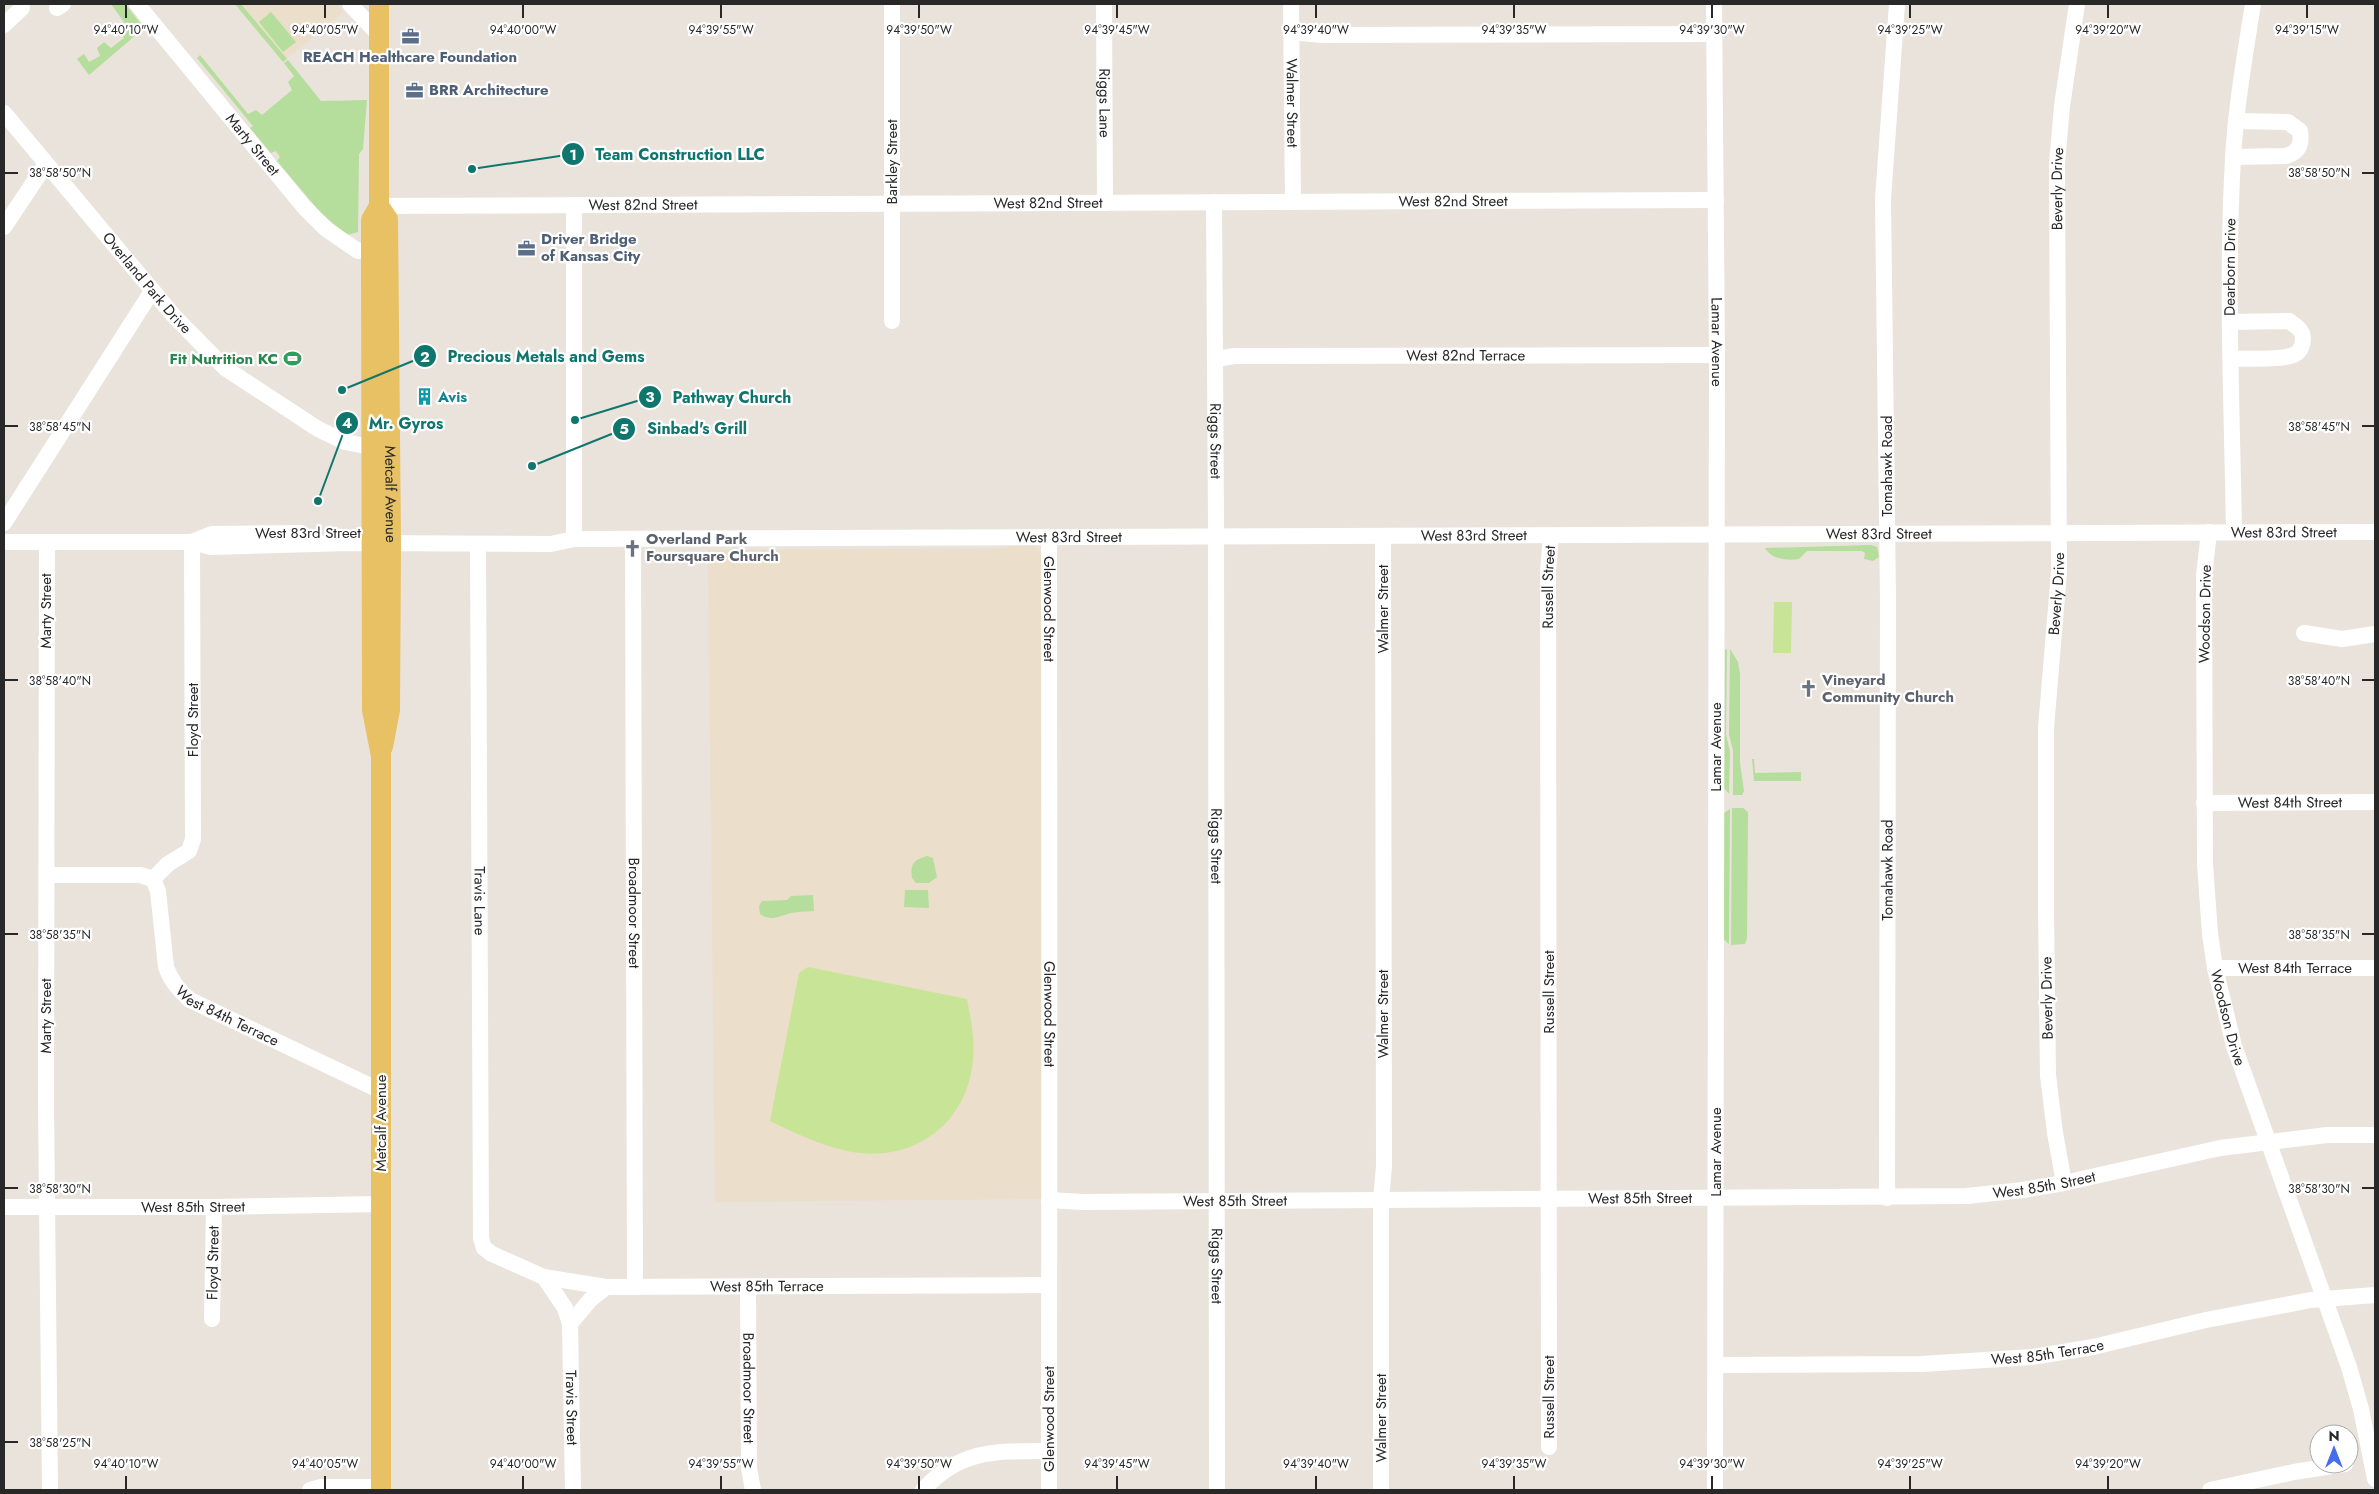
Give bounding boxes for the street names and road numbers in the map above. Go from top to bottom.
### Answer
street label: Walmer Street [1281,58,1303,148]
street label: Riggs Lane [1093,68,1116,138]
street label: Marty Street [220,109,285,181]
street label: Barkley Street [881,119,903,205]
street label: Beverly Drive [2046,146,2069,230]
street label: West 82nd Street [1398,190,1508,212]
street label: West 82nd Street [993,192,1103,214]
street label: West 82nd Street [588,194,698,216]
street label: Dearborn Drive [2219,217,2242,316]
street label: Overland Park Drive [97,227,197,339]
street label: Lamar Avenue [1706,297,1728,387]
street label: West 82nd Terrace [1406,344,1526,367]
street label: Riggs Street [1204,403,1227,479]
street label: Tomahawk Road [1876,415,1898,517]
street label: Metcalf Avenue [379,446,402,543]
street label: West 83rd Street [2231,521,2337,544]
street label: West 83rd Street [255,522,361,544]
street label: West 83rd Street [1826,523,1932,545]
street label: West 83rd Street [1421,524,1527,547]
street label: West 83rd Street [1016,526,1122,548]
street label: Russell Street [1537,544,1561,629]
street label: Beverly Drive [2043,552,2070,636]
street label: Glenwood Street [1038,556,1060,662]
street label: Walmer Street [1372,564,1394,653]
street label: Woodson Drive [2193,564,2217,663]
street label: Marty Street [35,573,57,649]
street label: Floyd Street [182,682,204,757]
street label: Lamar Avenue [1705,702,1727,792]
street label: West 84th Street [2238,791,2343,814]
street label: Riggs Street [1205,808,1227,884]
street label: Tomahawk Road [1876,819,1899,921]
street label: Broadmoor Street [623,858,645,969]
street label: Travis Lane [468,867,491,936]
street label: Russell Street [1538,950,1560,1034]
street label: Beverly Drive [2035,956,2059,1040]
street label: West 84th Terrace [2238,957,2352,979]
street label: Glenwood Street [1038,961,1060,1067]
street label: Woodson Drive [2205,967,2251,1069]
street label: Walmer Street [1372,969,1394,1058]
street label: Marty Street [35,978,57,1054]
street label: West 84th Terrace [170,981,283,1052]
street label: Metcalf Avenue [370,1074,392,1171]
street label: Lamar Avenue [1705,1107,1727,1197]
street label: West 85th Street [1992,1165,2098,1204]
street label: West 85th Street [1588,1187,1692,1210]
street label: West 85th Street [1183,1190,1287,1212]
street label: West 85th Street [141,1195,246,1218]
street label: Floyd Street [201,1225,225,1300]
street label: Riggs Street [1206,1228,1228,1304]
street label: West 85th Terrace [710,1275,824,1298]
street label: Broadmoor Street [737,1332,760,1444]
street label: West 85th Terrace [1990,1334,2106,1371]
street label: Russell Street [1538,1355,1560,1439]
street label: Glenwood Street [1038,1366,1060,1472]
street label: Travis Street [560,1370,583,1446]
street label: Walmer Street [1370,1373,1392,1462]

